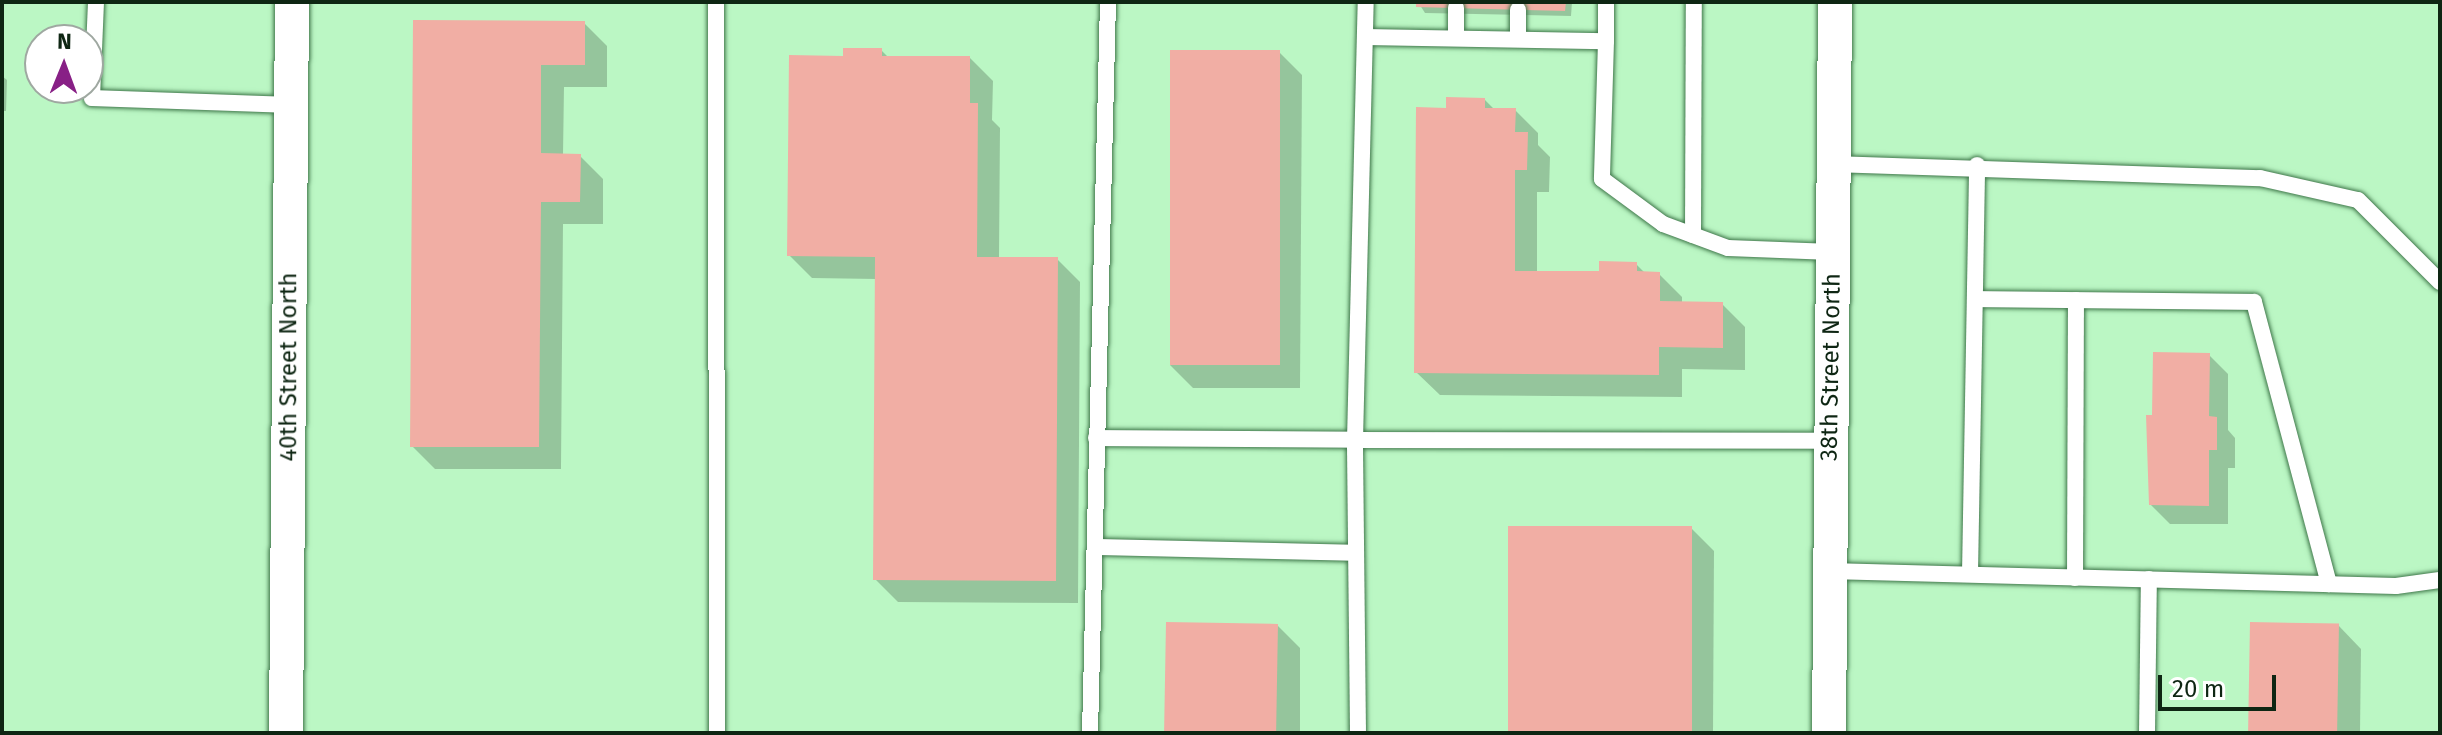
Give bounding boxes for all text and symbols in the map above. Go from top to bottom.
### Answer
north arrow [24,24,104,104]
text: N [57,28,72,55]
street label: 40th Street North [275,272,303,462]
street label: 38th Street North [1815,273,1847,461]
scale bar [2162,659,2280,709]
text: 20 m [2172,675,2224,703]

